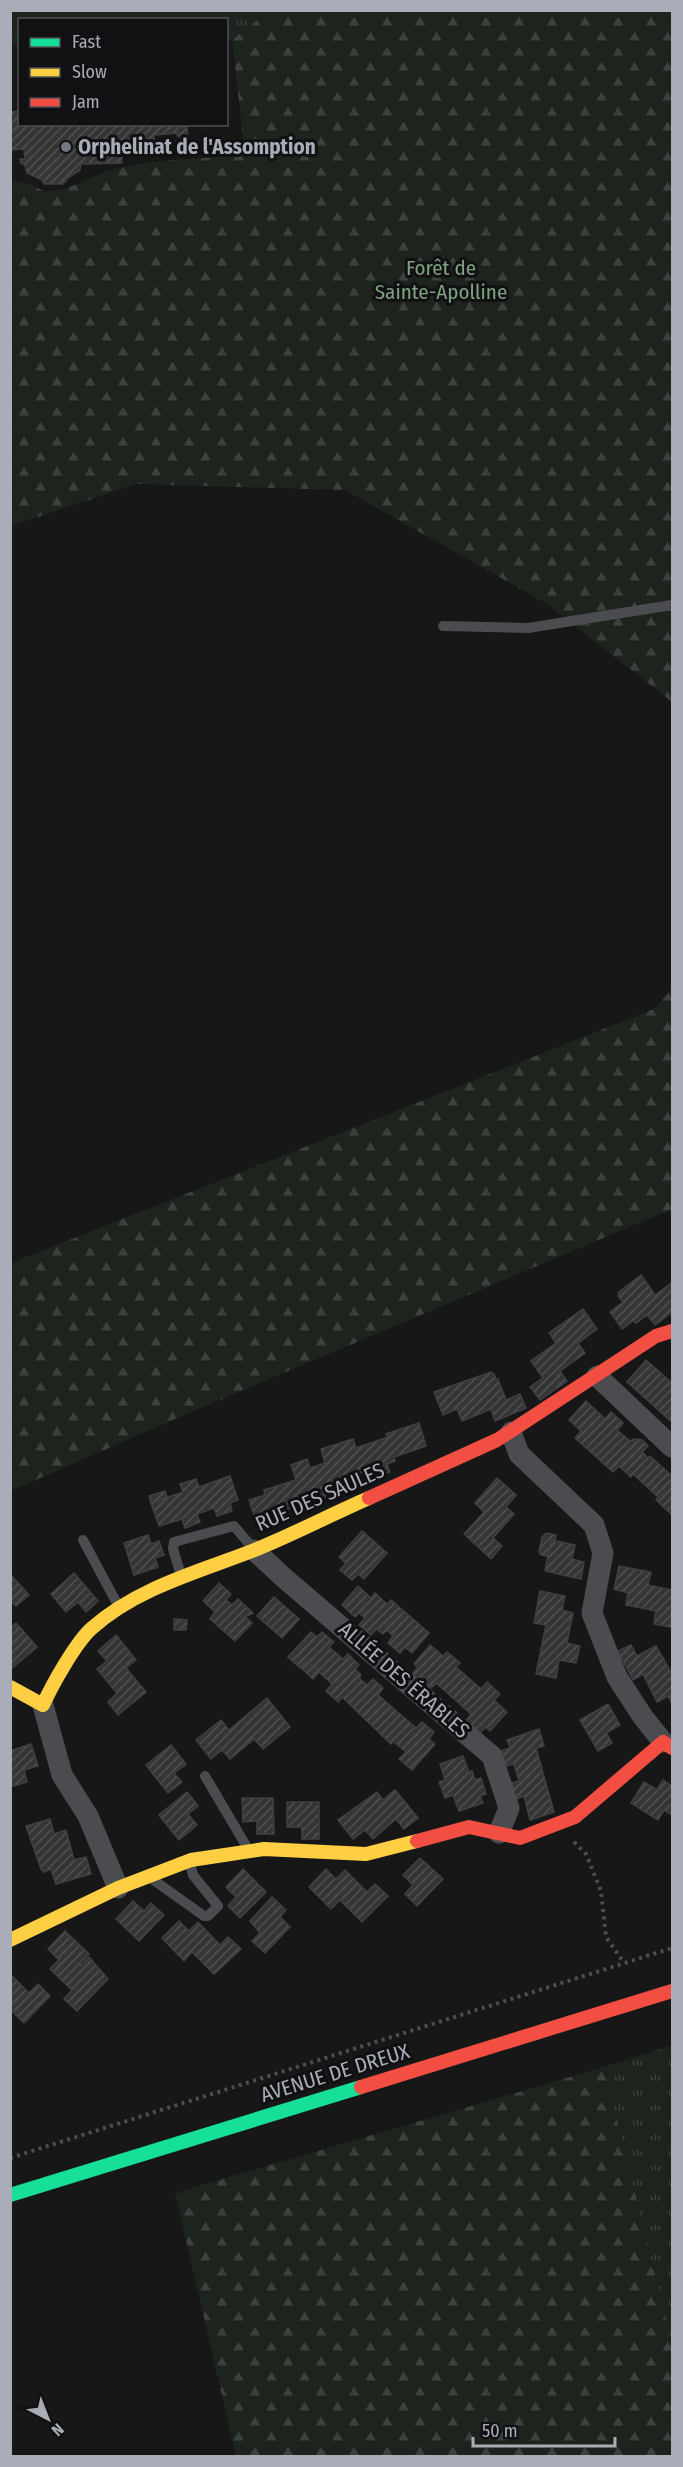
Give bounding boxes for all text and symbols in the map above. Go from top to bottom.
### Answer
legend [18,18,228,126]
text: Fast [72,31,101,53]
text: Slow [72,61,107,83]
text: Jam [72,91,100,113]
place label: Orphelinat de l'Assomption [78,134,316,160]
marker: Orphelinat de l'Assomption [59,140,73,154]
park label: Forêt de Sainte-Apolline [375,255,507,305]
street label: RUE DES SAULES [251,1457,389,1537]
street label: ALLÉE DES ÉRABLES [333,1616,475,1744]
street label: AVENUE DE DREUX [257,2038,413,2108]
north arrow [18,2389,78,2449]
scale bar [473,2410,616,2448]
text: N [48,2420,68,2440]
text: 50 m [482,2420,518,2442]

